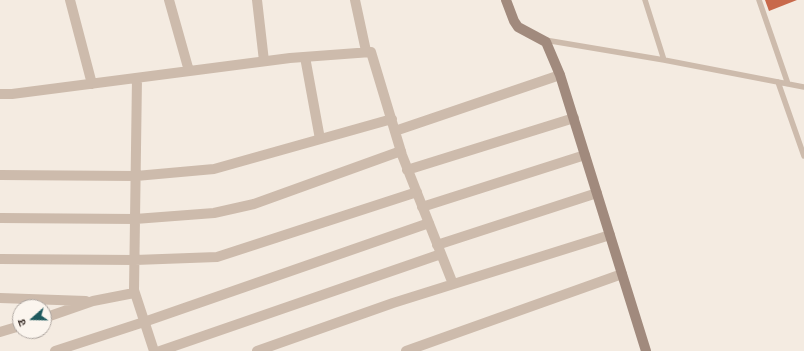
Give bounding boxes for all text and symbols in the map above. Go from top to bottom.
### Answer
north arrow [12,299,52,339]
text: उ [14,318,28,328]

